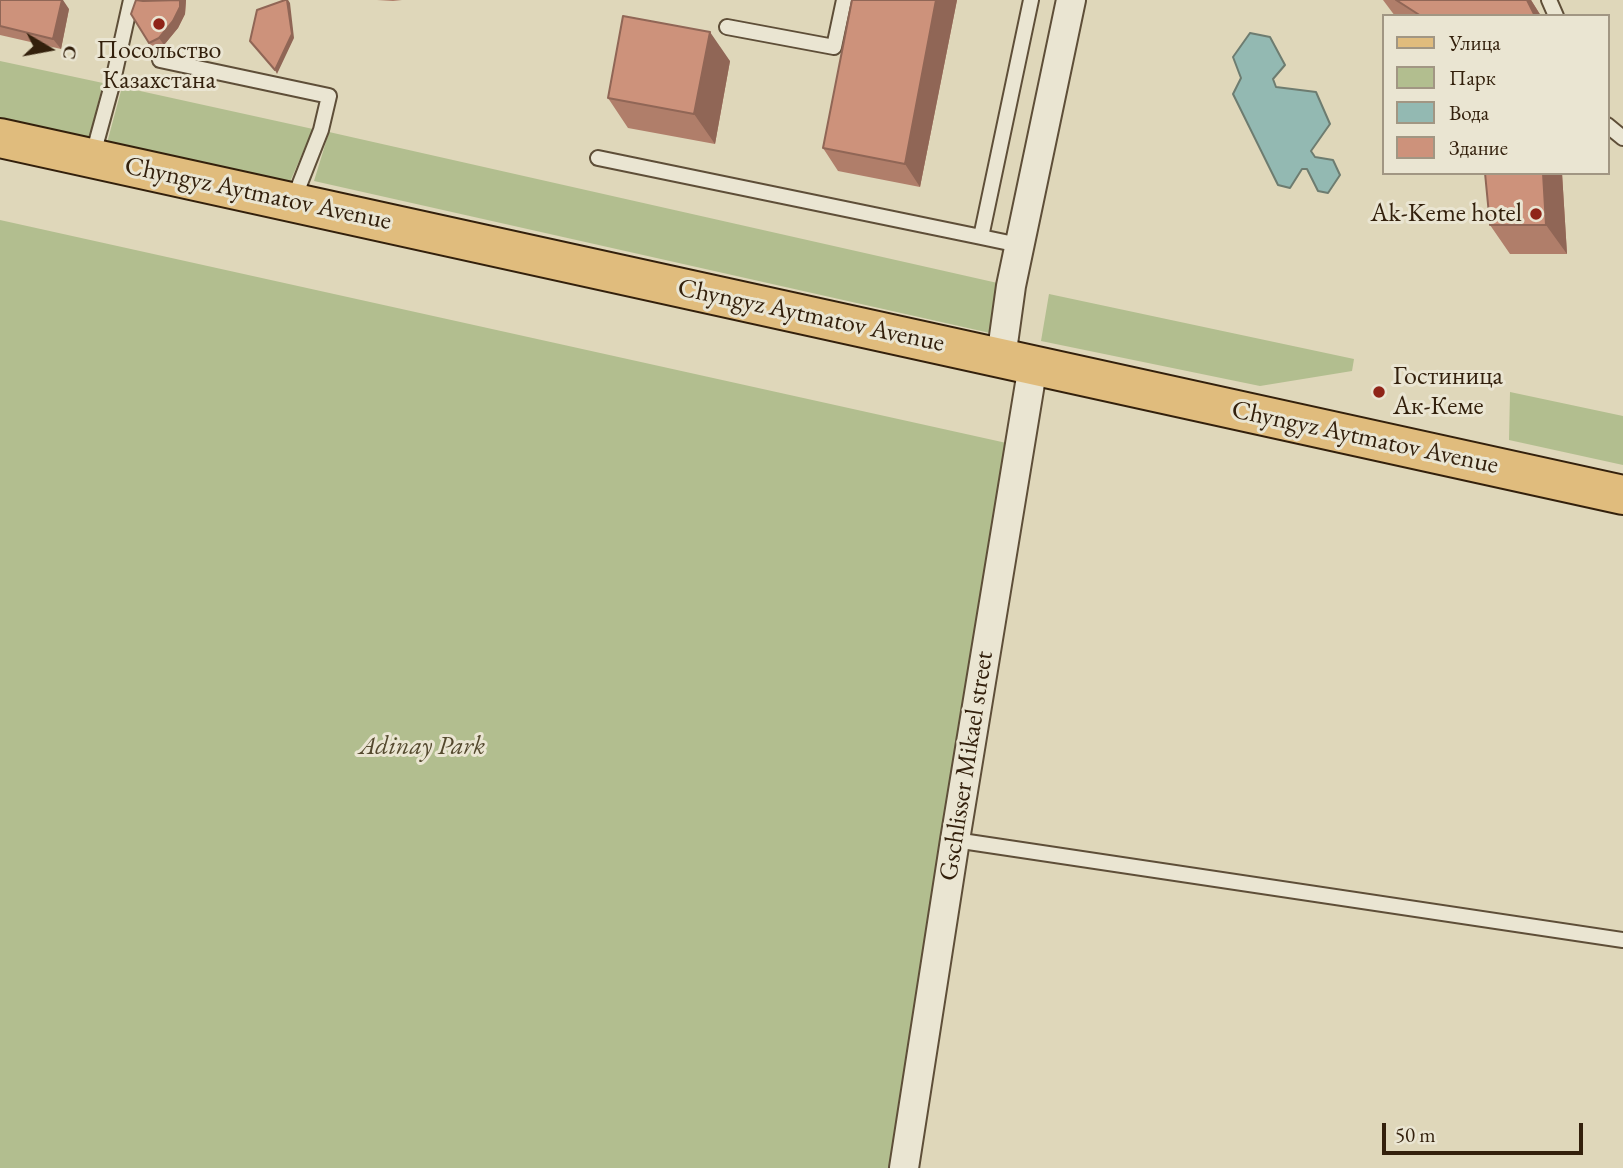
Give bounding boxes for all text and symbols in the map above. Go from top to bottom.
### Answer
north arrow [14,14,84,84]
legend [1382,14,1609,175]
marker: Посольство Казахстана [151,16,167,32]
text: Улица [1449,29,1501,56]
place label: Посольство Казахстана [97,35,221,96]
text: С [57,44,84,62]
text: Парк [1449,64,1496,91]
text: Вода [1449,99,1489,126]
text: Здание [1449,134,1508,161]
street label: Chyngyz Aytmatov Avenue [122,150,394,238]
place label: Ak-Keme hotel [1370,198,1522,230]
marker: Ak-Keme hotel [1528,206,1544,222]
street label: Chyngyz Aytmatov Avenue [675,272,947,360]
place label: Гостиница Ак-Кеме [1393,361,1503,422]
marker: Гостиница Ак-Кеме [1371,384,1387,400]
street label: Chyngyz Aytmatov Avenue [1229,394,1501,482]
street label: Gschlisser Mikael street [933,649,1001,883]
park label: Adinay Park [359,731,485,763]
scale bar [1385,1108,1586,1152]
text: 50 m [1395,1121,1436,1148]

